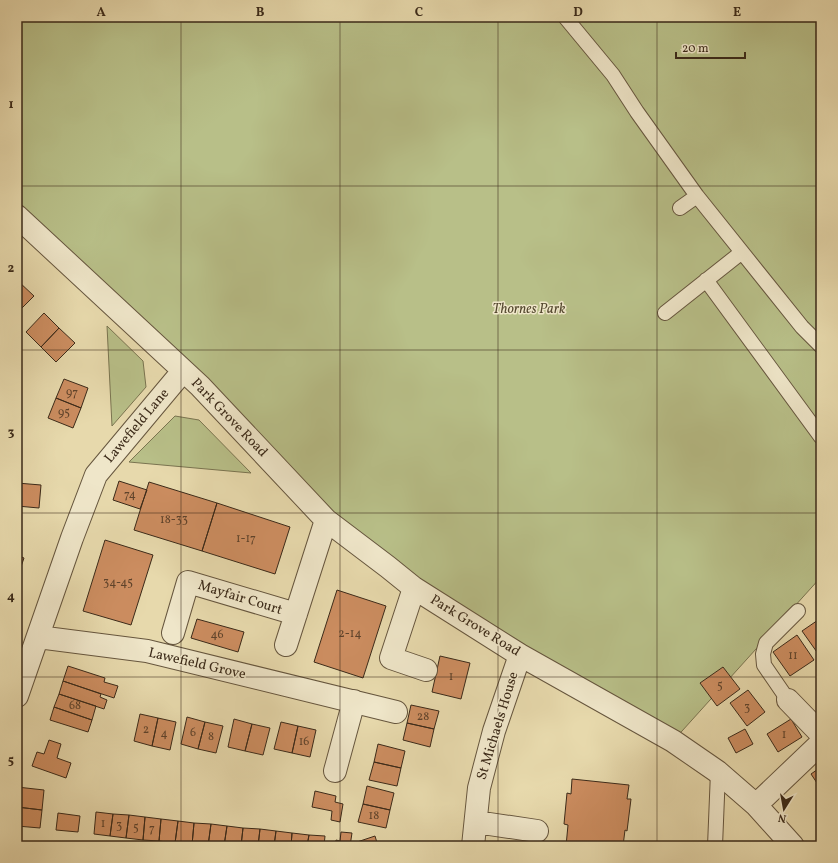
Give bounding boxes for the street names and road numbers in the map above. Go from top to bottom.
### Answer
street label: Park Grove Road [186,374,272,462]
street label: Lawefield Lane [100,384,174,467]
street label: Mayfair Court [196,576,284,620]
street label: Park Grove Road [426,591,524,661]
street label: Lawefield Grove [146,644,248,685]
street label: St Michaels House [473,669,524,782]

